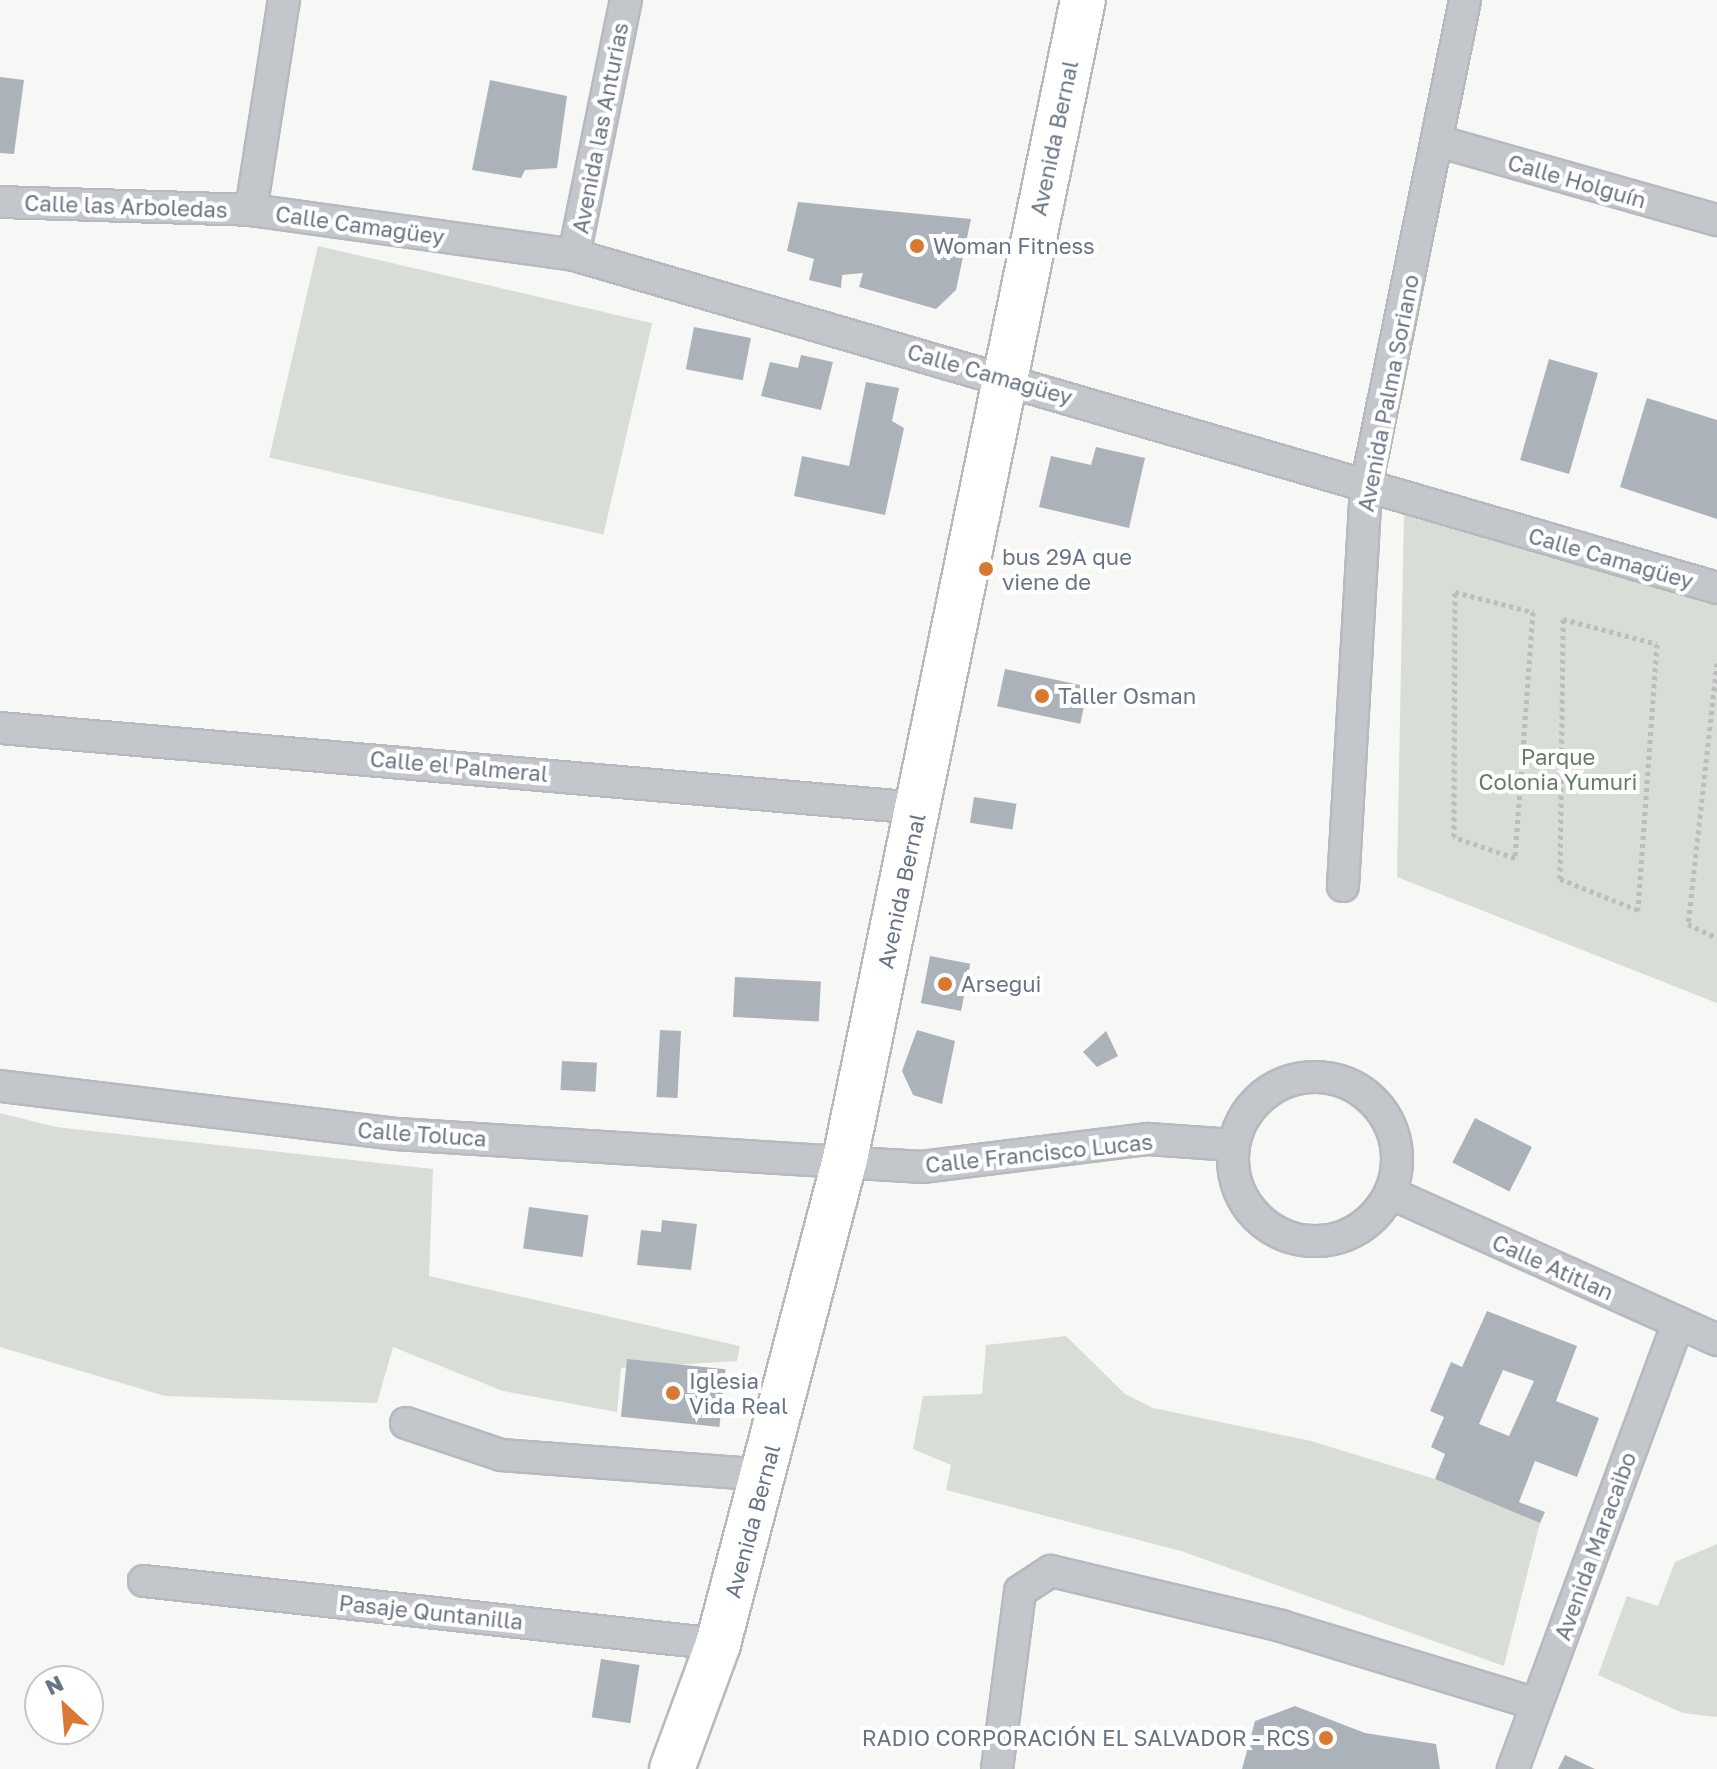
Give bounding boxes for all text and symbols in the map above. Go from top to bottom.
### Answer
street label: Avenida las Anturias [567,20,633,236]
street label: Avenida Bernal [1025,58,1083,218]
street label: Calle Holguín [1505,149,1649,213]
street label: Calle las Arboledas [24,189,228,223]
street label: Calle Camagüey [274,200,446,250]
place label: Woman Fitness [933,233,1095,259]
marker: Woman Fitness [908,237,926,255]
street label: Avenida Palma Soriano [1352,272,1424,514]
street label: Calle Camagüey [905,338,1075,410]
street label: Calle Camagüey [1526,522,1696,594]
place label: bus 29A que viene de [1002,543,1132,594]
marker: bus 29A que viene de [977,560,995,578]
place label: Taller Osman [1058,683,1196,709]
marker: Taller Osman [1033,687,1051,705]
park label: Parque Colonia Yumuri [1479,743,1637,794]
street label: Calle el Palmeral [369,745,549,787]
street label: Avenida Bernal [872,811,930,971]
place label: Arsegui [961,971,1041,997]
marker: Arsegui [936,975,954,993]
street label: Calle Toluca [357,1116,487,1152]
street label: Calle Francisco Lucas [924,1128,1154,1178]
street label: Calle Atitlan [1488,1229,1618,1305]
place label: Iglesia Vida Real [689,1367,788,1418]
marker: Iglesia Vida Real [664,1384,682,1402]
street label: Avenida Bernal [719,1441,785,1601]
street label: Avenida Maracaibo [1549,1448,1641,1644]
street label: Pasaje Quntanilla [338,1589,524,1635]
north arrow [24,1665,104,1745]
text: N [41,1669,68,1701]
place label: RADIO CORPORACIÓN EL SALVADOR - RCS [862,1725,1310,1751]
marker: RADIO CORPORACIÓN EL SALVADOR - RCS [1317,1729,1335,1747]

